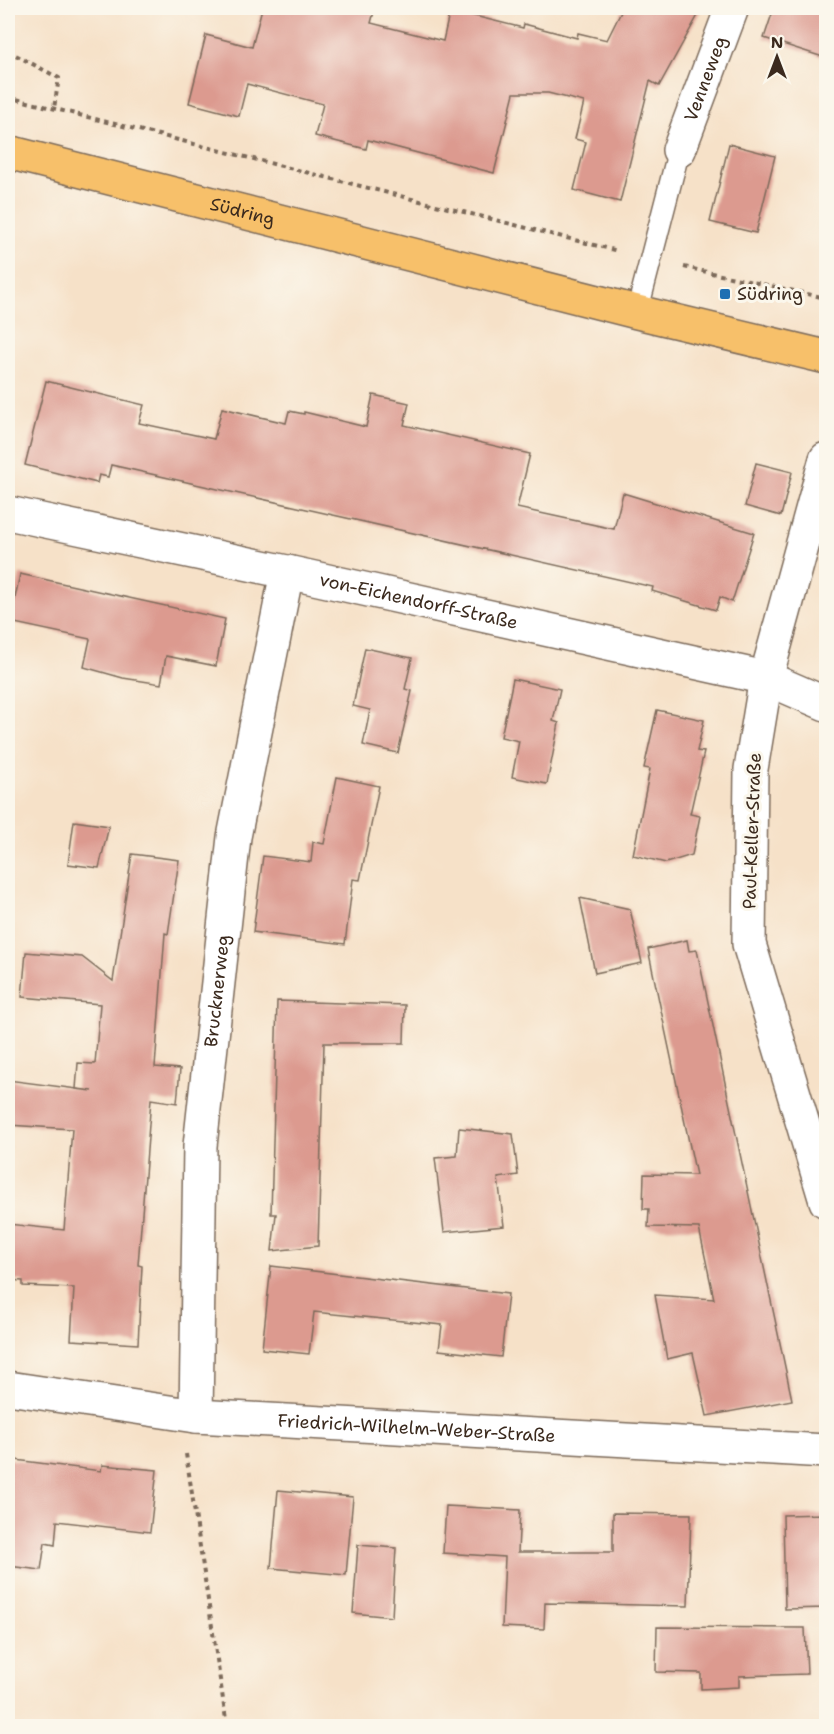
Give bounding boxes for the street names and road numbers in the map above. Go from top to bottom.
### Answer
street label: Venneweg [679,33,732,125]
street label: Südring [208,192,278,231]
street label: von-Eichendorff-Straße [317,568,520,635]
street label: Paul-Keller-Straße [737,752,767,910]
street label: Brucknerweg [199,933,235,1048]
street label: Friedrich-Wilhelm-Weber-Straße [277,1409,556,1448]

